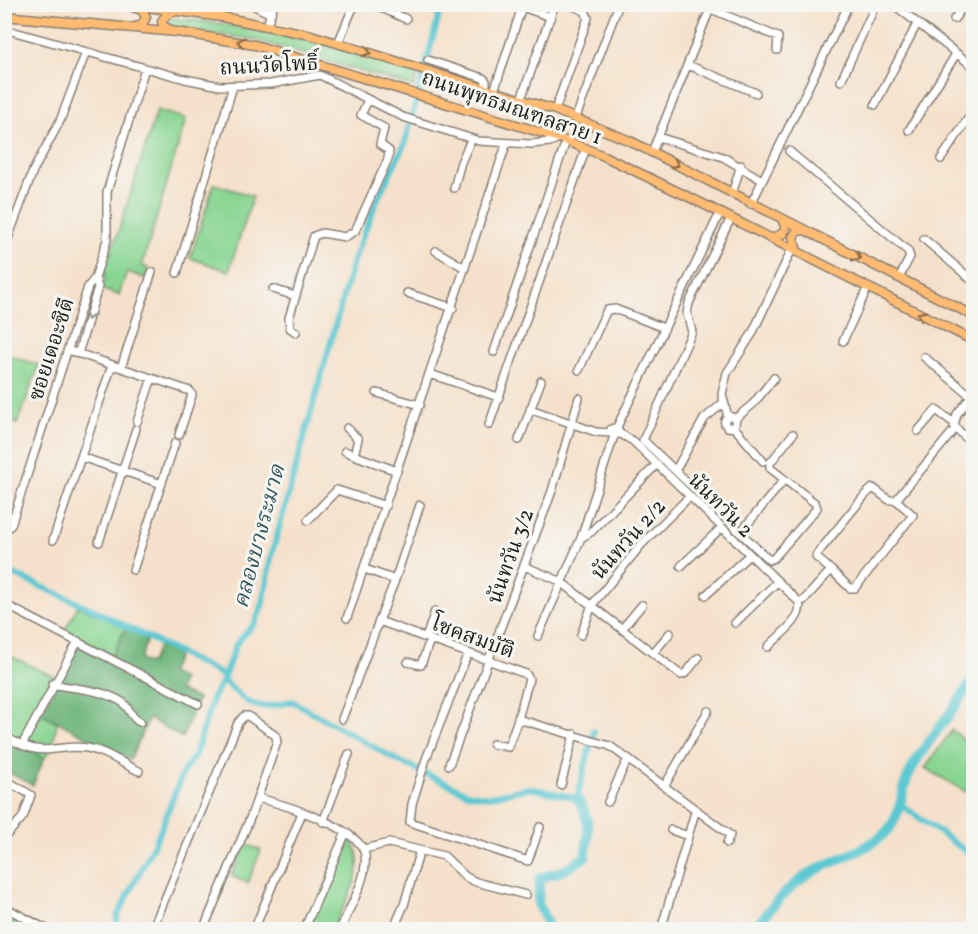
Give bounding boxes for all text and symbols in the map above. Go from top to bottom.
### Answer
one-way arrow [236,36,246,49]
one-way arrow [361,45,372,57]
street label: ถนนวัดโพธิ์ [219,47,321,84]
street label: ถนนพุทธมณฑลสาย 1 [417,64,606,153]
one-way arrow [669,157,679,168]
one-way arrow [851,250,862,261]
street label: ซอยเดอะซิตี [22,294,83,405]
one-way arrow [84,310,97,321]
one-way arrow [916,311,927,323]
water label: คลองบางระมาด [226,461,295,612]
street label: นันทวัน 2 [681,467,759,545]
street label: นันทวัน 2/2 [585,493,673,587]
street label: นันทวัน 3/2 [481,505,542,608]
street label: โชคสมบัติ [426,608,519,667]

